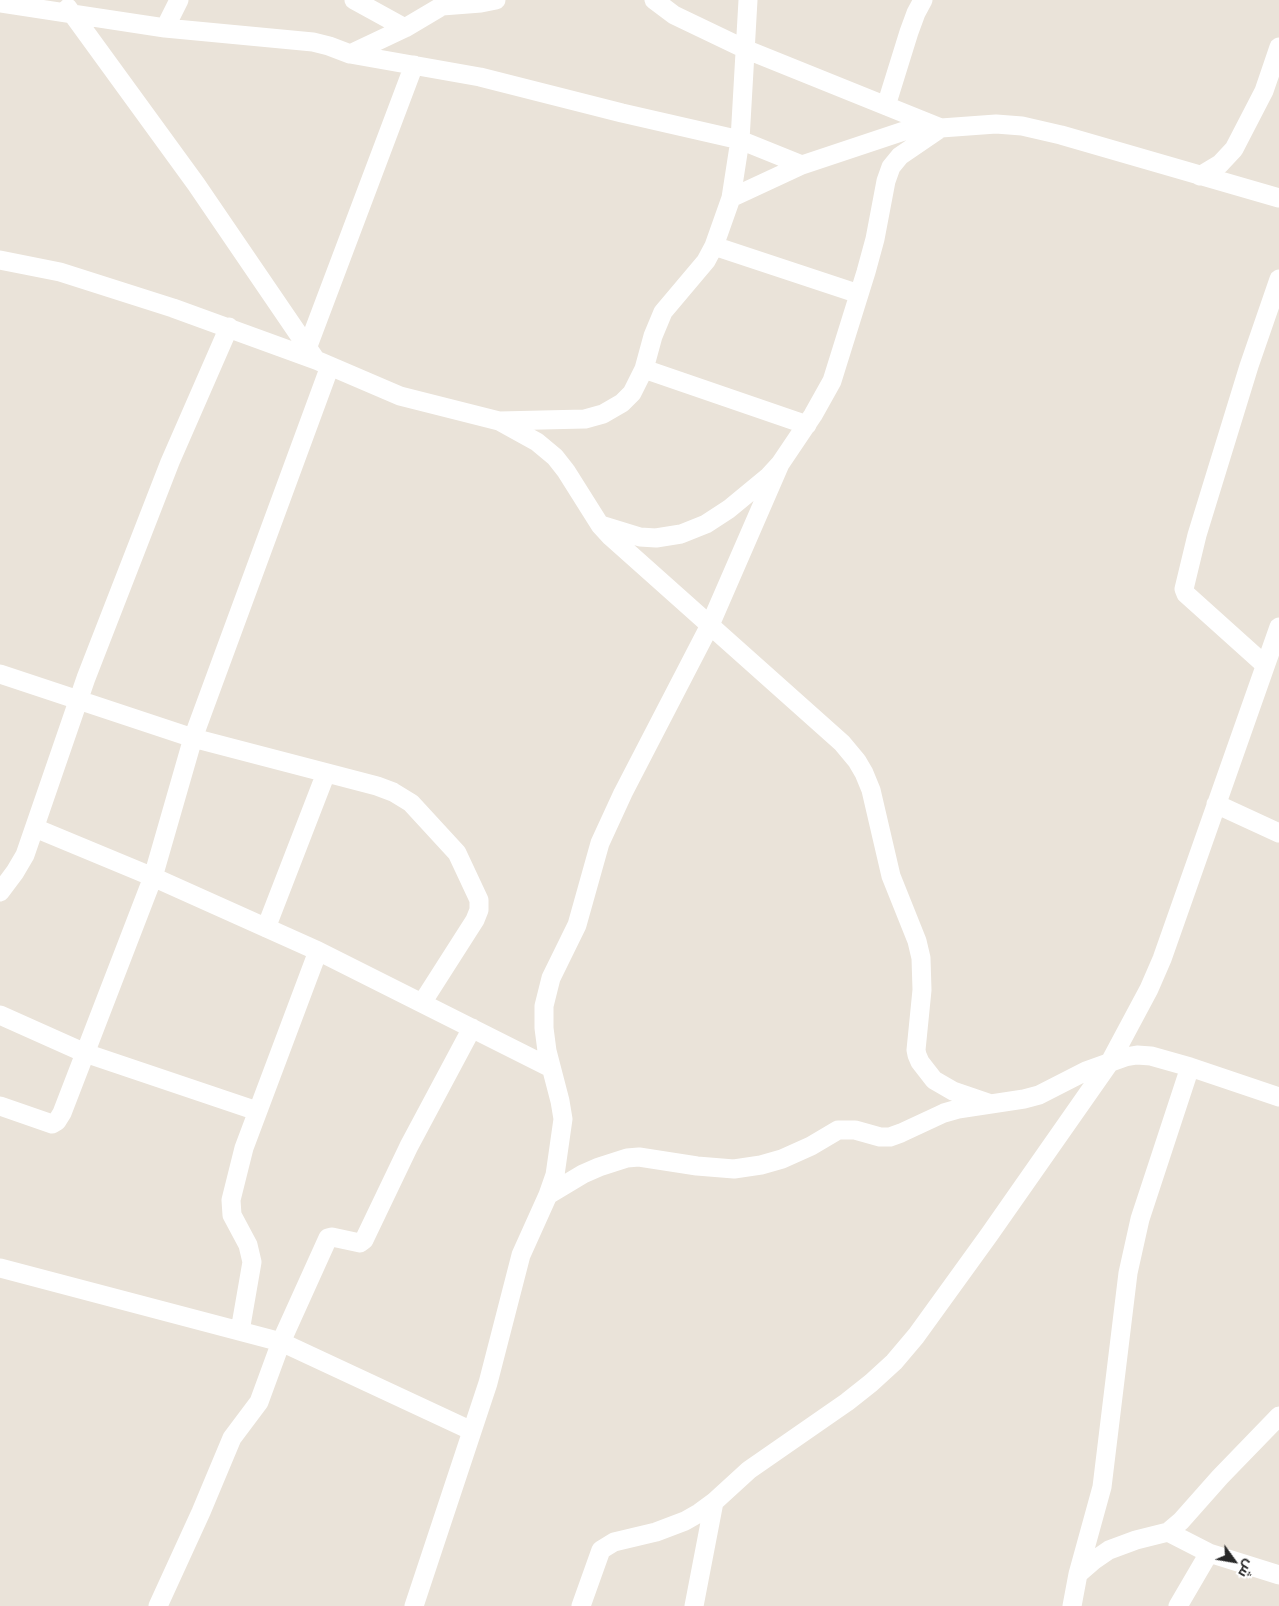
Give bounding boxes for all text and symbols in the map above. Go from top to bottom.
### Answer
north arrow [1209,1536,1259,1586]
text: ش [1235,1557,1258,1581]

